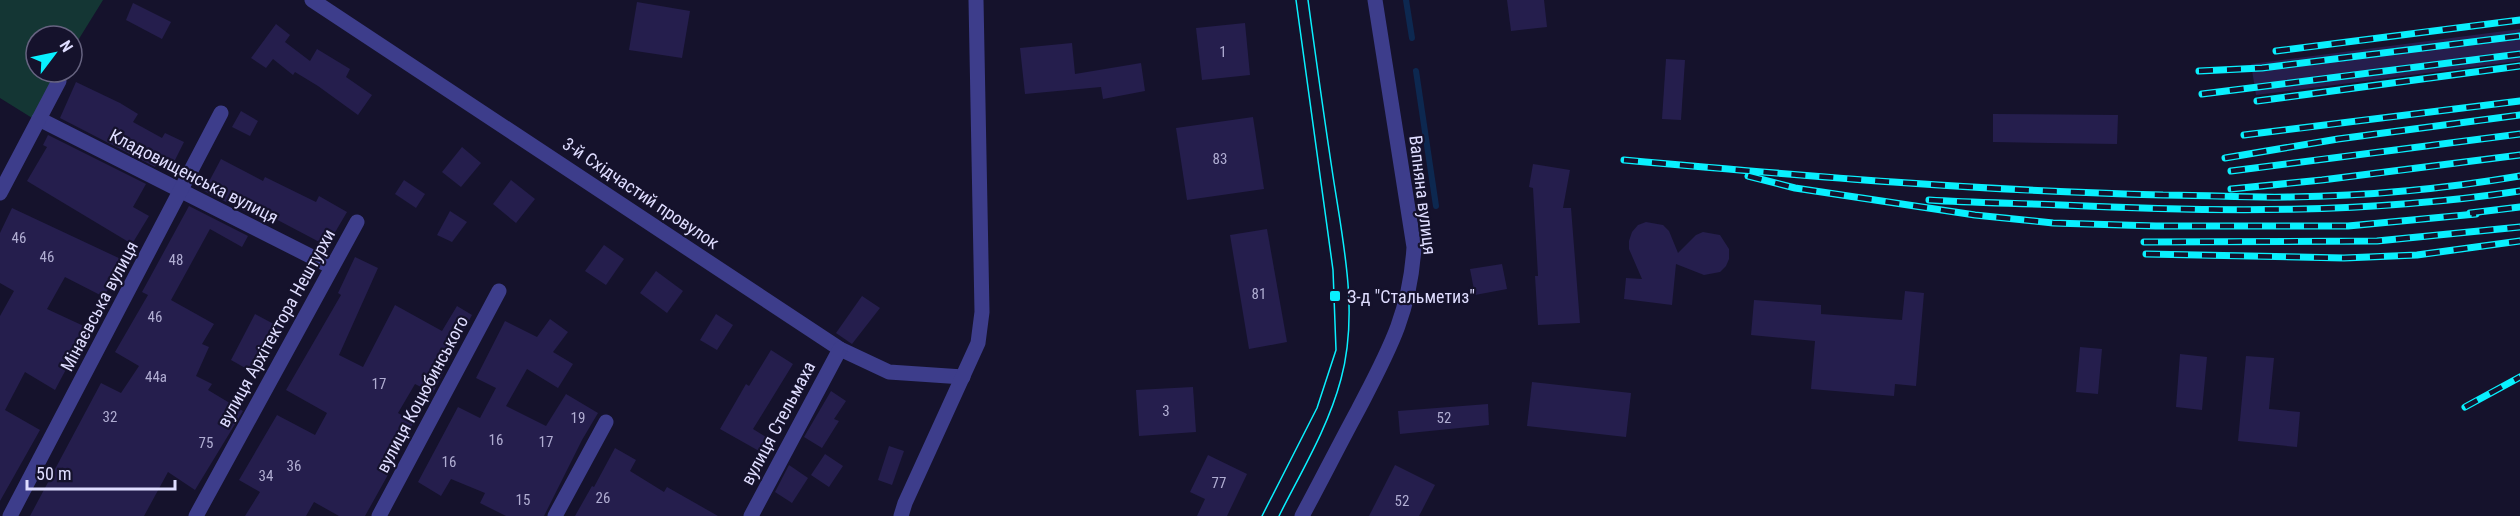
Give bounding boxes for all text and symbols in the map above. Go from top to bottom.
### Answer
north arrow [24,24,84,84]
text: N [56,37,77,56]
house number: 1 [1219,43,1227,61]
street label: Кладовищенська вулиця [106,124,282,228]
street label: 3-й Східчастий провулок [559,133,723,253]
street label: Вапняна вулиця [1405,134,1441,256]
house number: 83 [1213,150,1227,168]
street label: вулиця Архітектора Нештурхи [213,225,339,431]
house number: 46 [12,229,26,247]
street label: Мінаєвська вулиця [56,237,142,375]
house number: 46 [40,248,54,266]
house number: 48 [169,251,183,269]
house number: 81 [1252,285,1266,303]
place label: З-д "Стальметиз" [1347,286,1475,307]
marker: З-д "Стальметиз" [1328,289,1342,303]
house number: 46 [148,308,162,326]
street label: вулиця Коцюбинського [372,312,472,476]
street label: вулиця Стельмаха [737,358,819,488]
house number: 44а [145,368,167,386]
house number: 17 [372,375,386,393]
house number: 3 [1162,402,1170,420]
house number: 32 [103,408,117,426]
house number: 19 [571,409,585,427]
house number: 52 [1437,409,1451,427]
house number: 16 [489,431,503,449]
house number: 17 [539,433,553,451]
house number: 75 [199,434,213,452]
scale bar [27,453,176,491]
house number: 16 [442,453,456,471]
house number: 36 [287,457,301,475]
text: 50 m [36,463,71,484]
house number: 34 [259,467,273,485]
house number: 77 [1212,474,1226,492]
house number: 26 [596,489,610,507]
house number: 15 [516,491,530,509]
house number: 52 [1395,492,1409,510]

